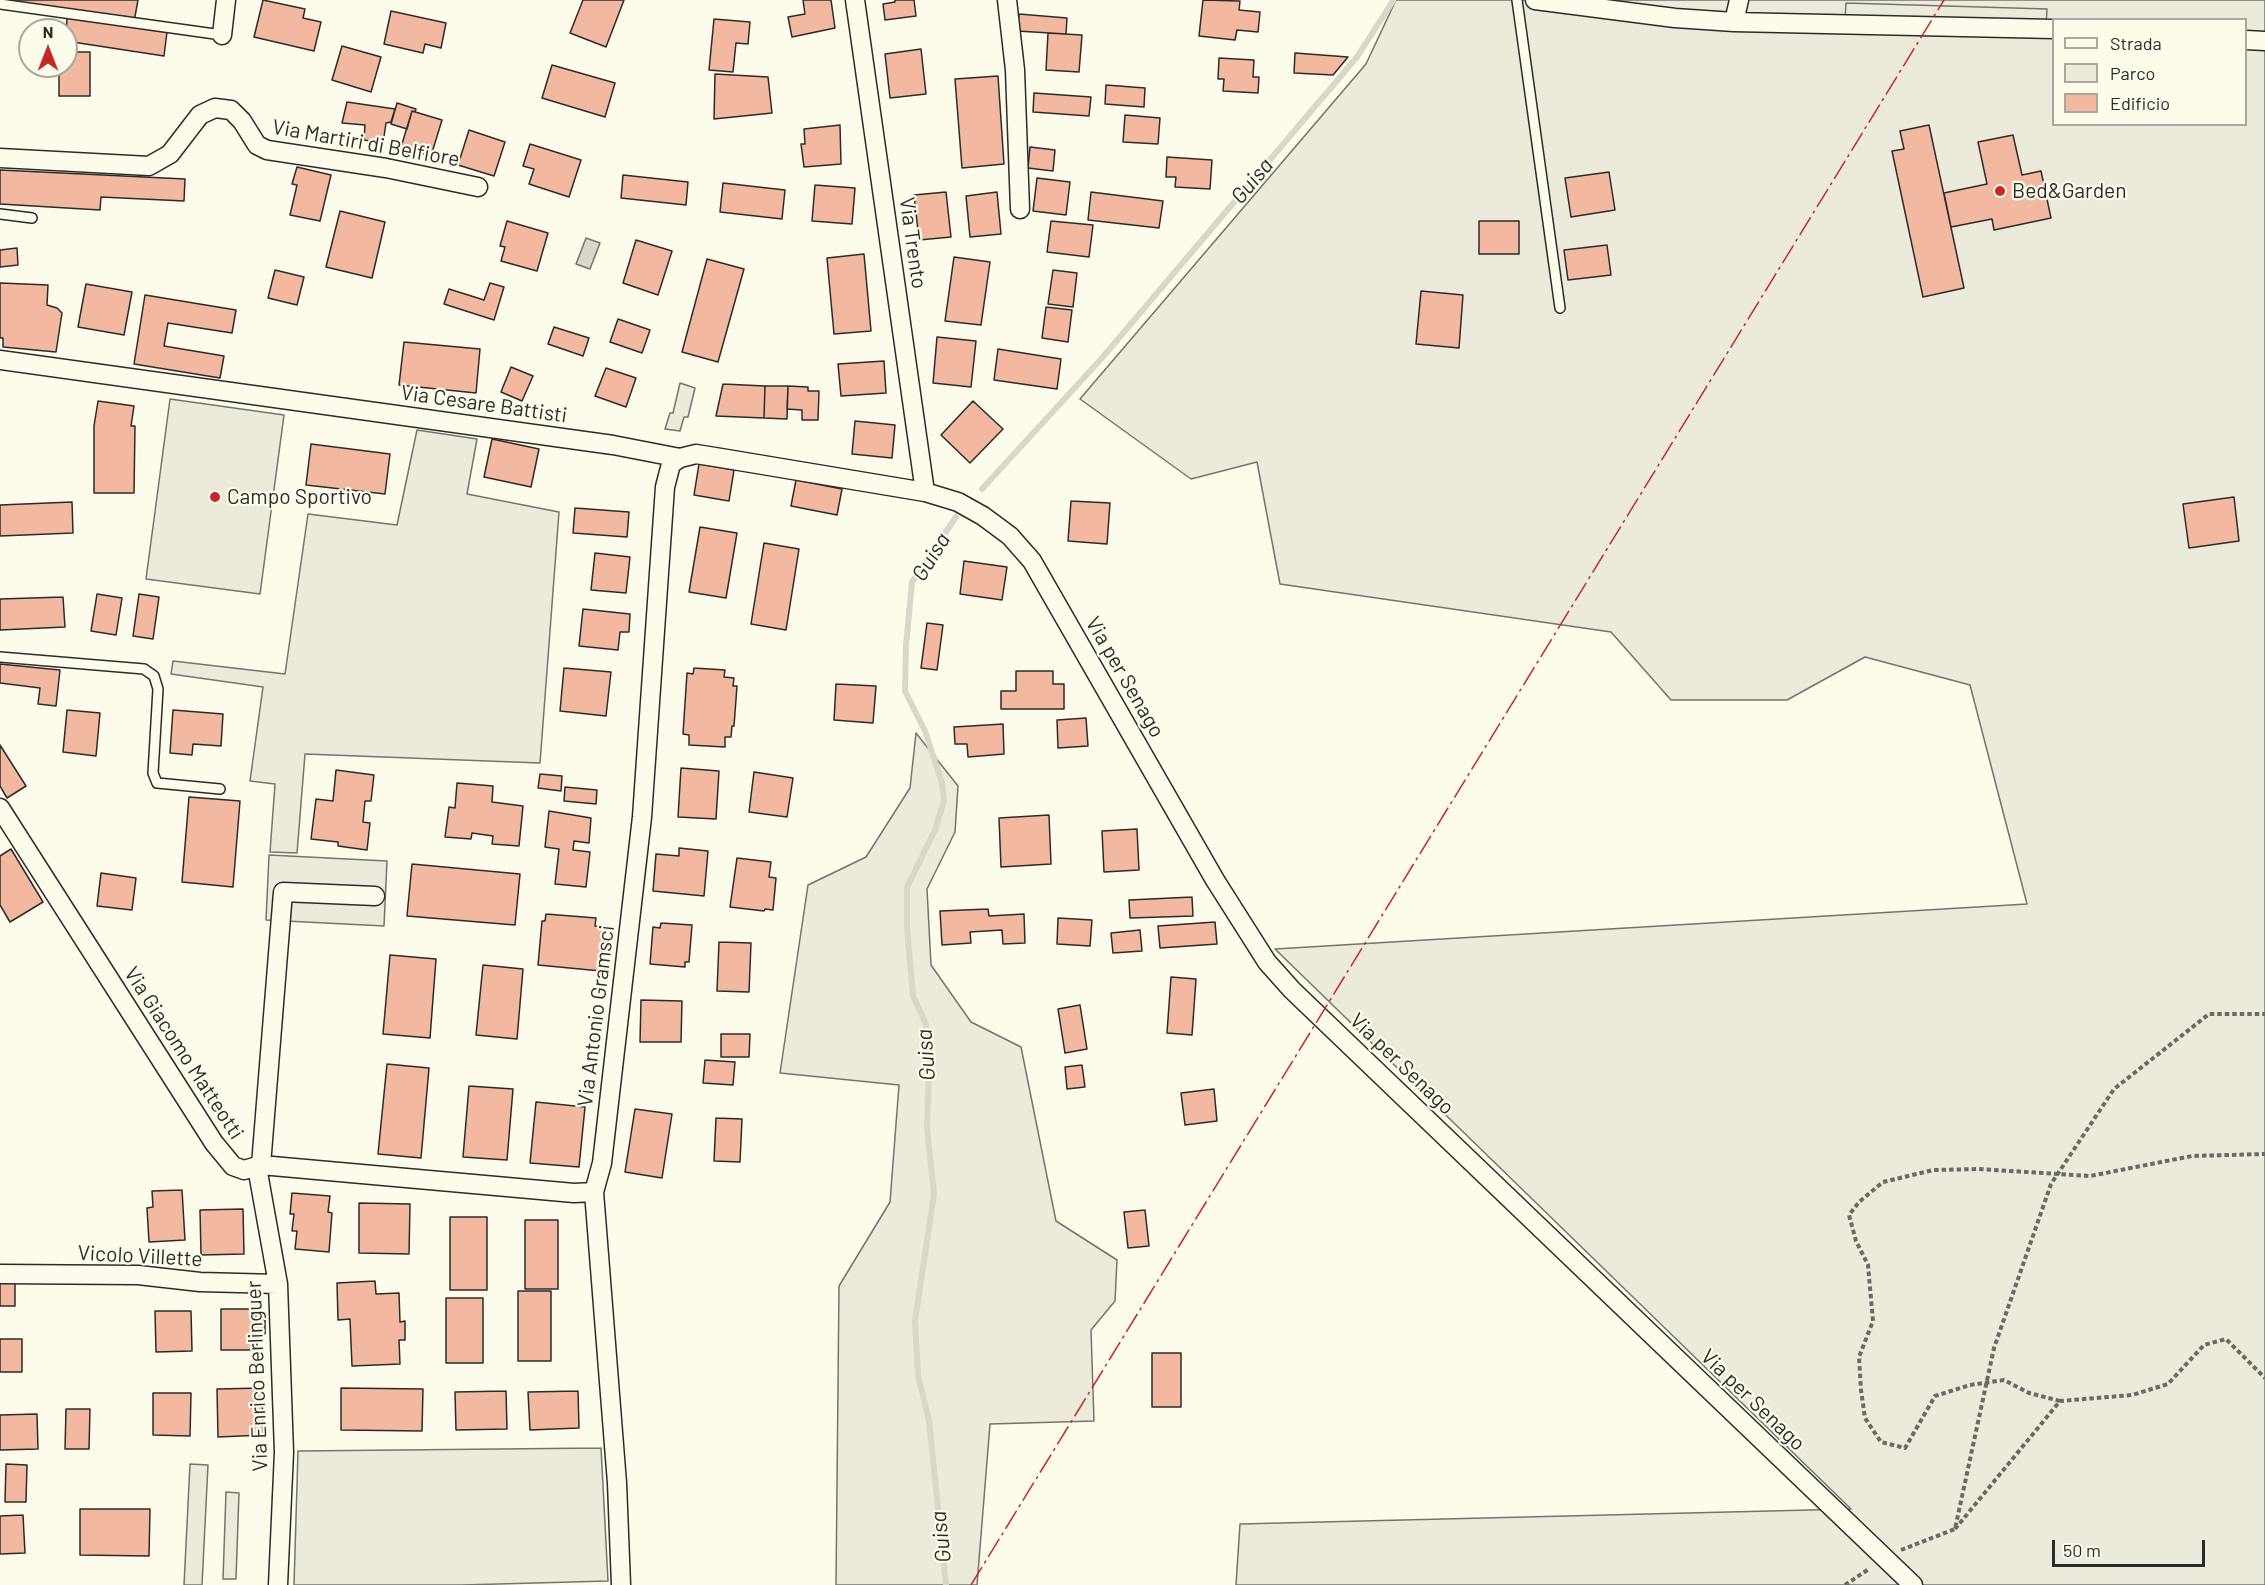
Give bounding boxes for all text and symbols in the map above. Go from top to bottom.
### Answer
north arrow [18,18,78,78]
legend [2052,18,2247,126]
text: N [43,22,53,41]
text: Strada [2110,32,2162,54]
text: Parco [2110,62,2155,84]
text: Edificio [2110,92,2170,114]
street label: Via Martiri di Belfiore [270,114,462,172]
water label: Guisa [1225,153,1279,209]
place label: Bed&Garden [2012,178,2127,204]
marker: Bed&Garden [1993,184,2007,198]
street label: Via Trento [894,196,932,290]
street label: Via Cesare Battisti [399,380,569,428]
place label: Campo Sportivo [227,484,372,510]
marker: Campo Sportivo [208,490,222,504]
water label: Guisa [906,528,956,586]
street label: Via per Senago [1080,612,1170,742]
street label: Via Antonio Gramsci [572,924,620,1108]
street label: Via Giacomo Matteotti [119,962,249,1144]
street label: Via per Senago [1345,1008,1459,1120]
water label: Guisa [911,1028,941,1082]
street label: Vicolo Villette [77,1240,203,1272]
street label: Via Enrico Berlinguer [241,1280,273,1472]
street label: Via per Senago [1696,1344,1810,1456]
water label: Guisa [925,1510,957,1564]
scale bar [2055,1528,2208,1566]
text: 50 m [2063,1539,2101,1561]

